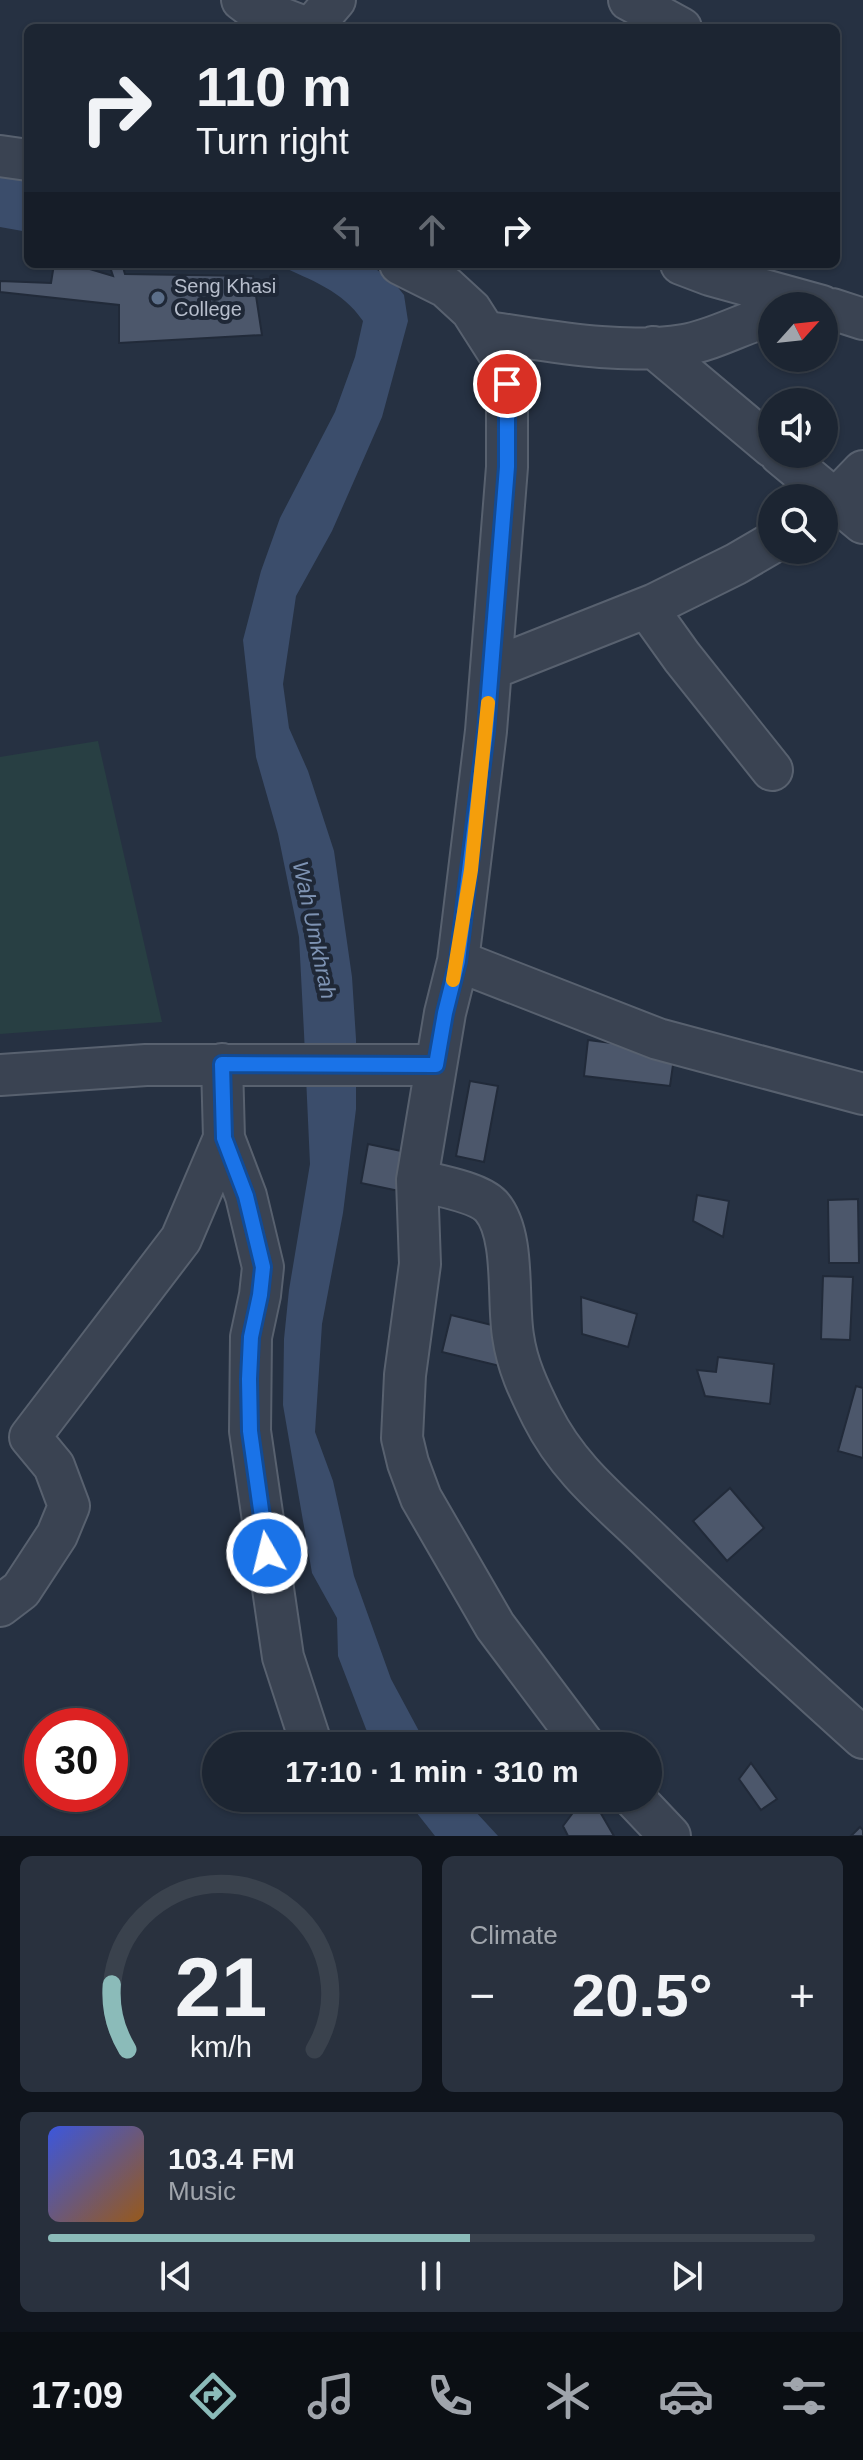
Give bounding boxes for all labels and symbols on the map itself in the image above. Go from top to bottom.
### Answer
place label: Seng Khasi College [174,275,276,320]
marker: Seng Khasi College [149,289,167,307]
north arrow [758,292,838,372]
pin [473,350,541,418]
water label: Wah Umkhrah [288,859,341,1001]
position arrow [225,1511,309,1595]
speed limit sign: 30 [24,1708,128,1812]

